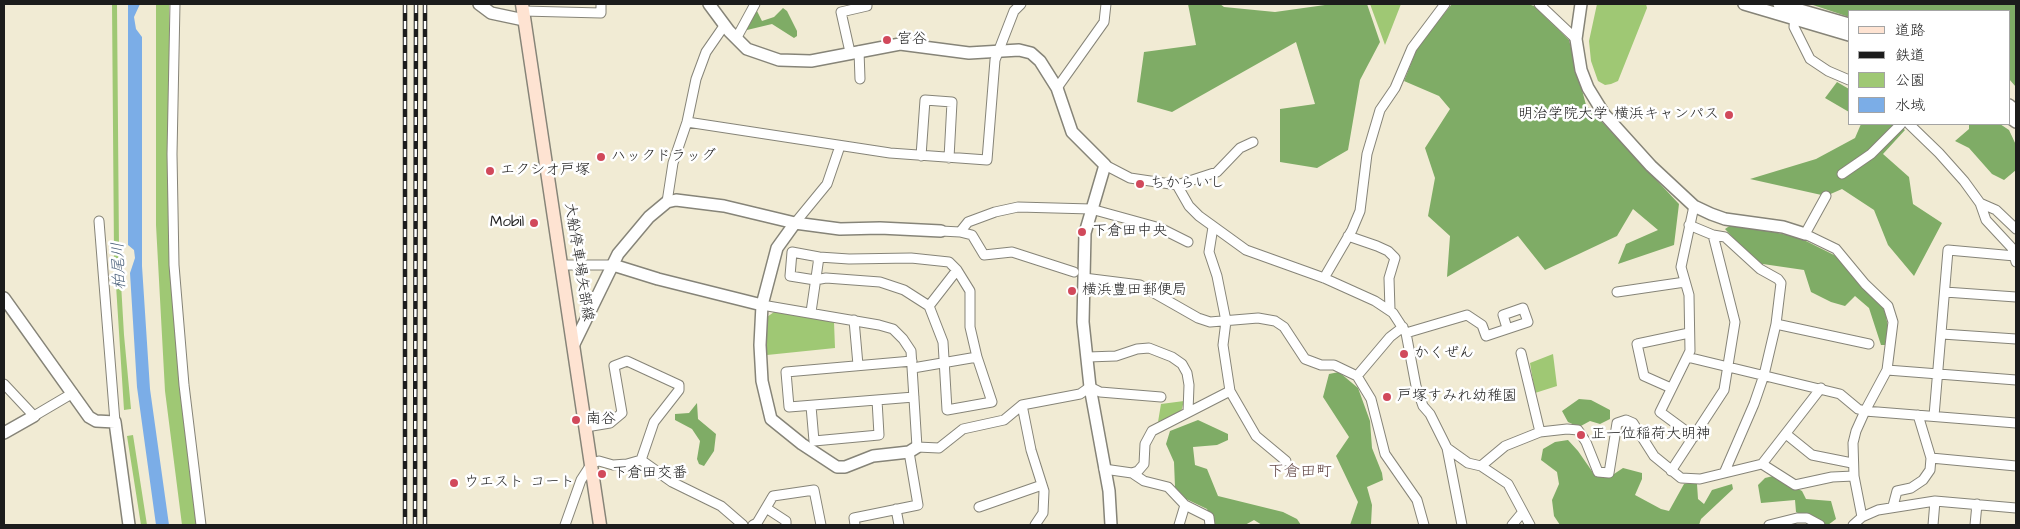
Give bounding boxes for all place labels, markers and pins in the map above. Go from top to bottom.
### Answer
place label: 宮谷 [897,31,927,49]
marker: 宮谷 [881,34,893,46]
place label: 明治学院大学 横浜キャンパス [1518,106,1719,124]
marker: 明治学院大学 横浜キャンパス [1723,109,1735,121]
place label: ハックドラッグ [611,148,716,166]
marker: ハックドラッグ [595,151,607,163]
place label: エクシオ戸塚 [500,162,590,180]
marker: エクシオ戸塚 [484,165,496,177]
place label: ちからいし [1150,175,1225,193]
marker: ちからいし [1134,178,1146,190]
place label: Mobil [490,214,524,232]
marker: Mobil [528,217,540,229]
place label: 下倉田中央 [1092,223,1167,241]
marker: 下倉田中央 [1076,226,1088,238]
place label: 横浜豊田郵便局 [1082,282,1187,300]
marker: 横浜豊田郵便局 [1066,285,1078,297]
place label: かくぜん [1414,345,1474,363]
marker: かくぜん [1398,348,1410,360]
place label: 戸塚すみれ幼稚園 [1397,388,1517,406]
marker: 戸塚すみれ幼稚園 [1381,391,1393,403]
place label: 南谷 [586,411,616,429]
marker: 南谷 [570,414,582,426]
place label: 正一位稲荷大明神 [1591,426,1711,444]
marker: 正一位稲荷大明神 [1575,429,1587,441]
place label: 下倉田交番 [612,465,687,483]
marker: 下倉田交番 [596,468,608,480]
place label: ウエスト コート [464,474,575,492]
marker: ウエスト コート [448,477,460,489]

